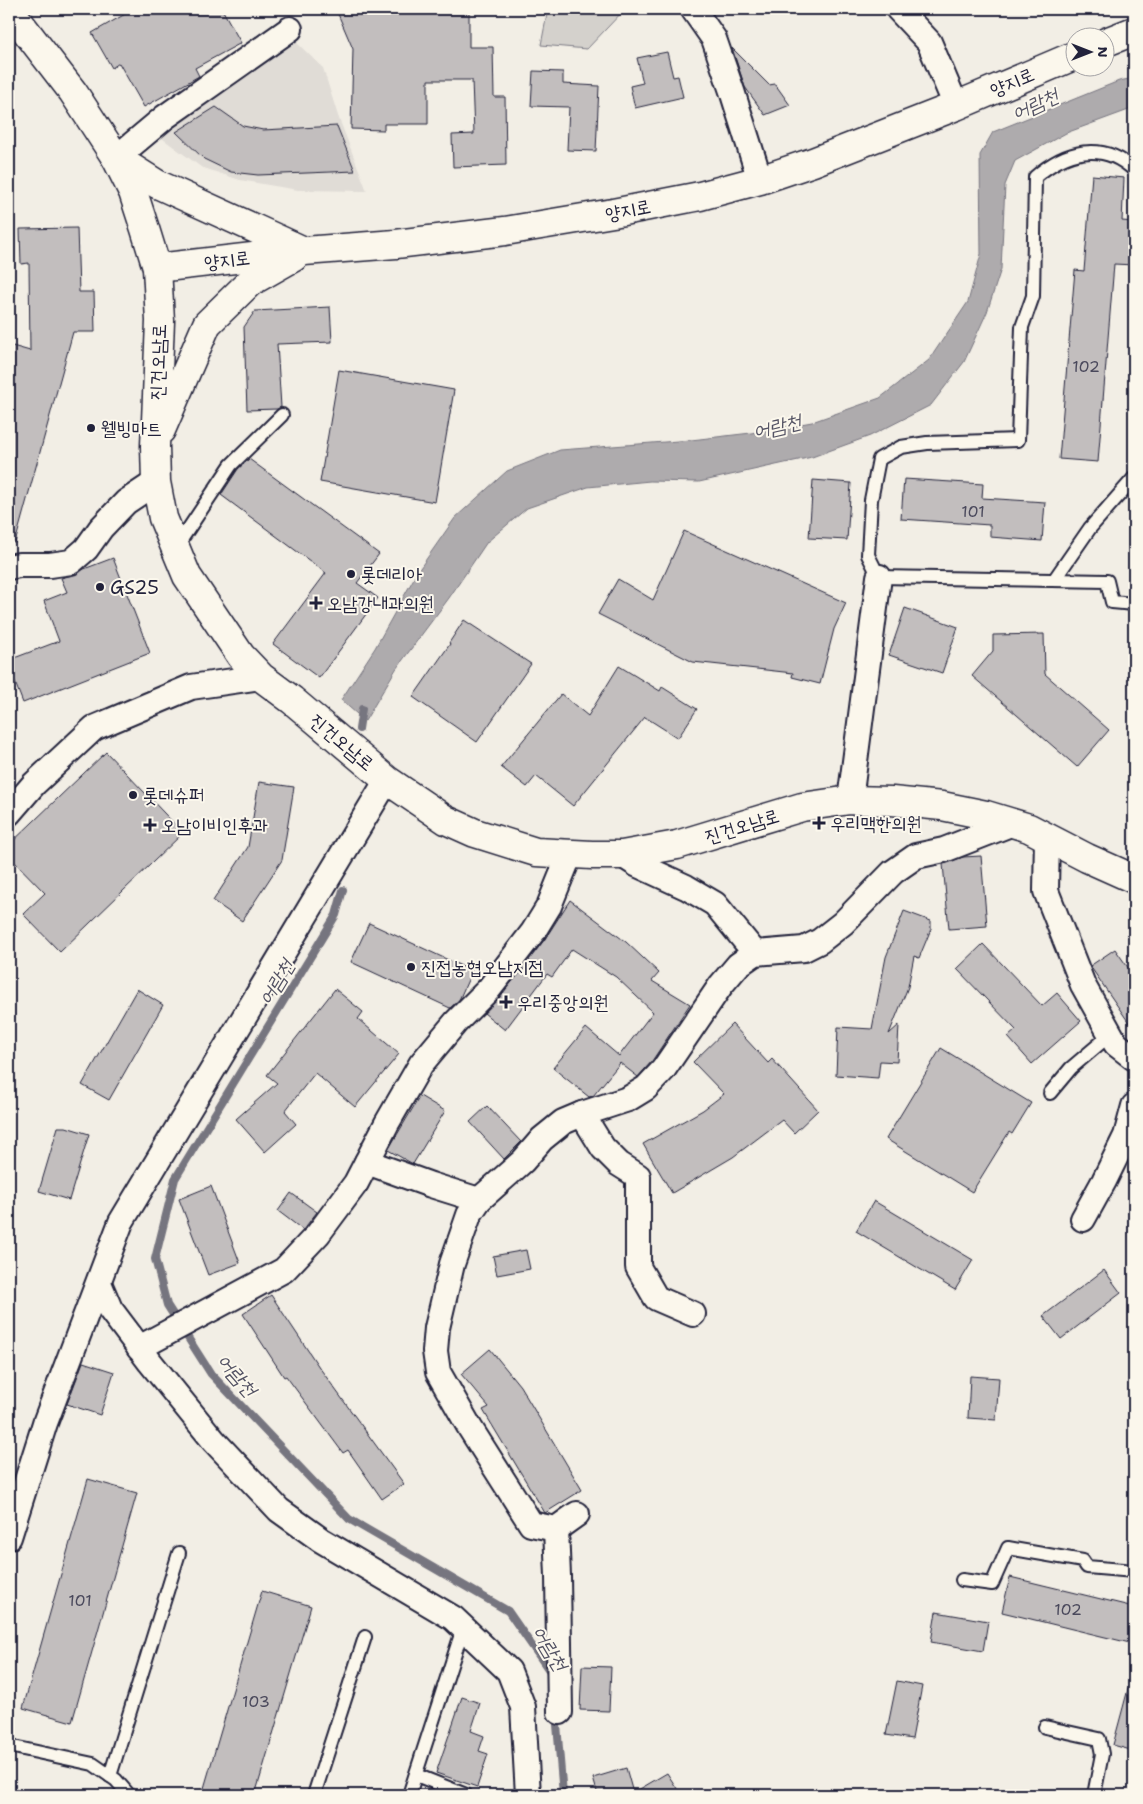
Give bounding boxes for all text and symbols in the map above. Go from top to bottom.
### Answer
north arrow [1066,28,1116,78]
text: N [1094,46,1112,58]
street label: 양지로 [986,62,1038,102]
water label: 어람천 [1008,81,1064,126]
street label: 양지로 [603,193,653,227]
street label: 양지로 [203,245,251,275]
street label: 진건오남로 [144,323,172,401]
house number: 102 [1072,356,1100,377]
water label: 어람천 [751,407,805,444]
place label: 웰빙마트 [101,416,162,441]
marker: 웰빙마트 [85,422,97,434]
house number: 101 [961,501,985,522]
place label: 롯데리아 [361,562,423,587]
marker: 롯데리아 [345,568,357,580]
place label: GS25 [110,575,159,600]
marker: GS25 [94,581,106,593]
place label: 오남강내과의원 [327,591,434,616]
marker: 오남강내과의원 [309,596,323,610]
street label: 진건오남로 [305,708,379,776]
place label: 롯데슈퍼 [143,783,204,808]
marker: 롯데슈퍼 [127,789,139,801]
street label: 진건오남로 [702,803,782,849]
place label: 우리맥한의원 [830,811,922,836]
place label: 오남이비인후과 [161,813,268,838]
marker: 우리맥한의원 [812,816,826,830]
marker: 오남이비인후과 [143,818,157,832]
water label: 어람천 [252,953,301,1009]
place label: 진접농협오남지점 [421,955,543,980]
marker: 진접농협오남지점 [405,961,417,973]
place label: 우리중앙의원 [517,990,609,1015]
marker: 우리중앙의원 [499,995,513,1009]
water label: 어람천 [211,1348,264,1403]
house number: 101 [68,1590,92,1611]
house number: 102 [1054,1599,1082,1620]
water label: 어람천 [526,1621,575,1677]
house number: 103 [242,1691,270,1712]

